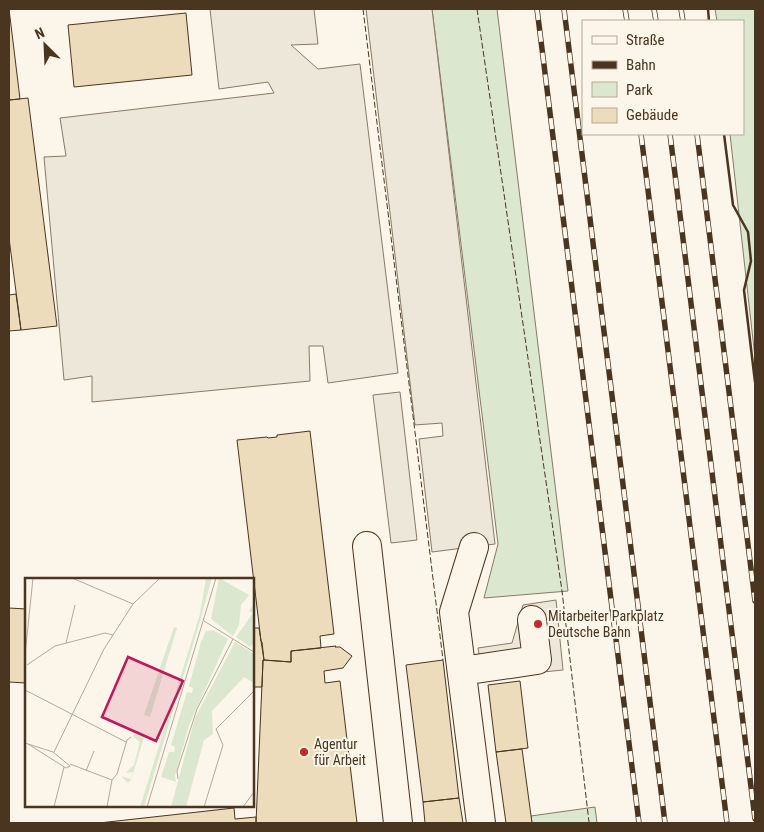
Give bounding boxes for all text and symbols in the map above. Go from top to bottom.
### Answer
north arrow [20,20,70,70]
legend [582,20,744,135]
text: N [33,24,47,42]
text: Straße [626,31,665,49]
text: Bahn [626,56,656,74]
text: Park [626,81,653,99]
text: Gebäude [626,106,678,124]
inset map [25,578,254,807]
place label: Mitarbeiter Parkplatz Deutsche Bahn [548,608,664,640]
marker: Mitarbeiter Parkplatz Deutsche Bahn [532,618,544,630]
place label: Agentur für Arbeit [314,736,366,768]
marker: Agentur für Arbeit [298,746,310,758]

